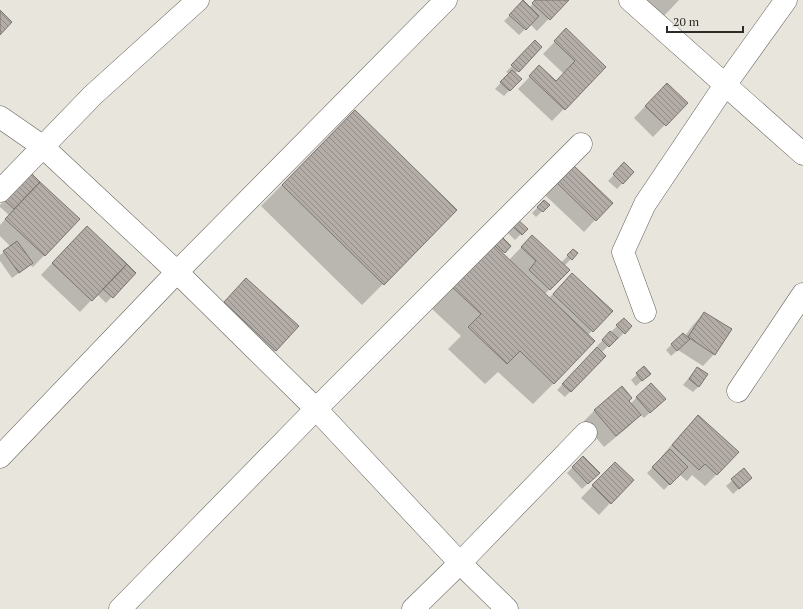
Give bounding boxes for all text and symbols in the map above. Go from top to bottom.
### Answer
scale bar [667,8,743,34]
text: 20 m [673,14,700,29]

